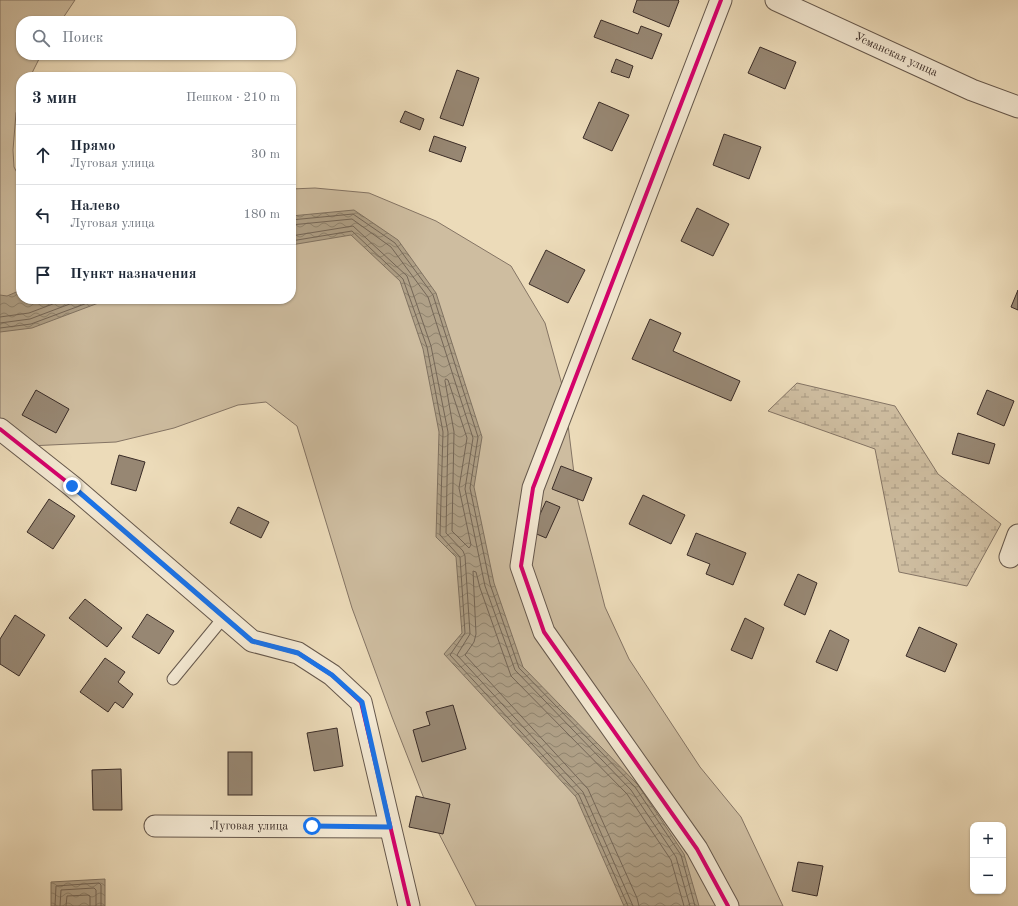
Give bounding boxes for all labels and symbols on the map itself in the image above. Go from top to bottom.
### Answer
street label: Усманская улица [853,31,939,79]
route end [63,477,81,495]
route start [303,817,321,835]
street label: Луговая улица [210,820,288,833]

